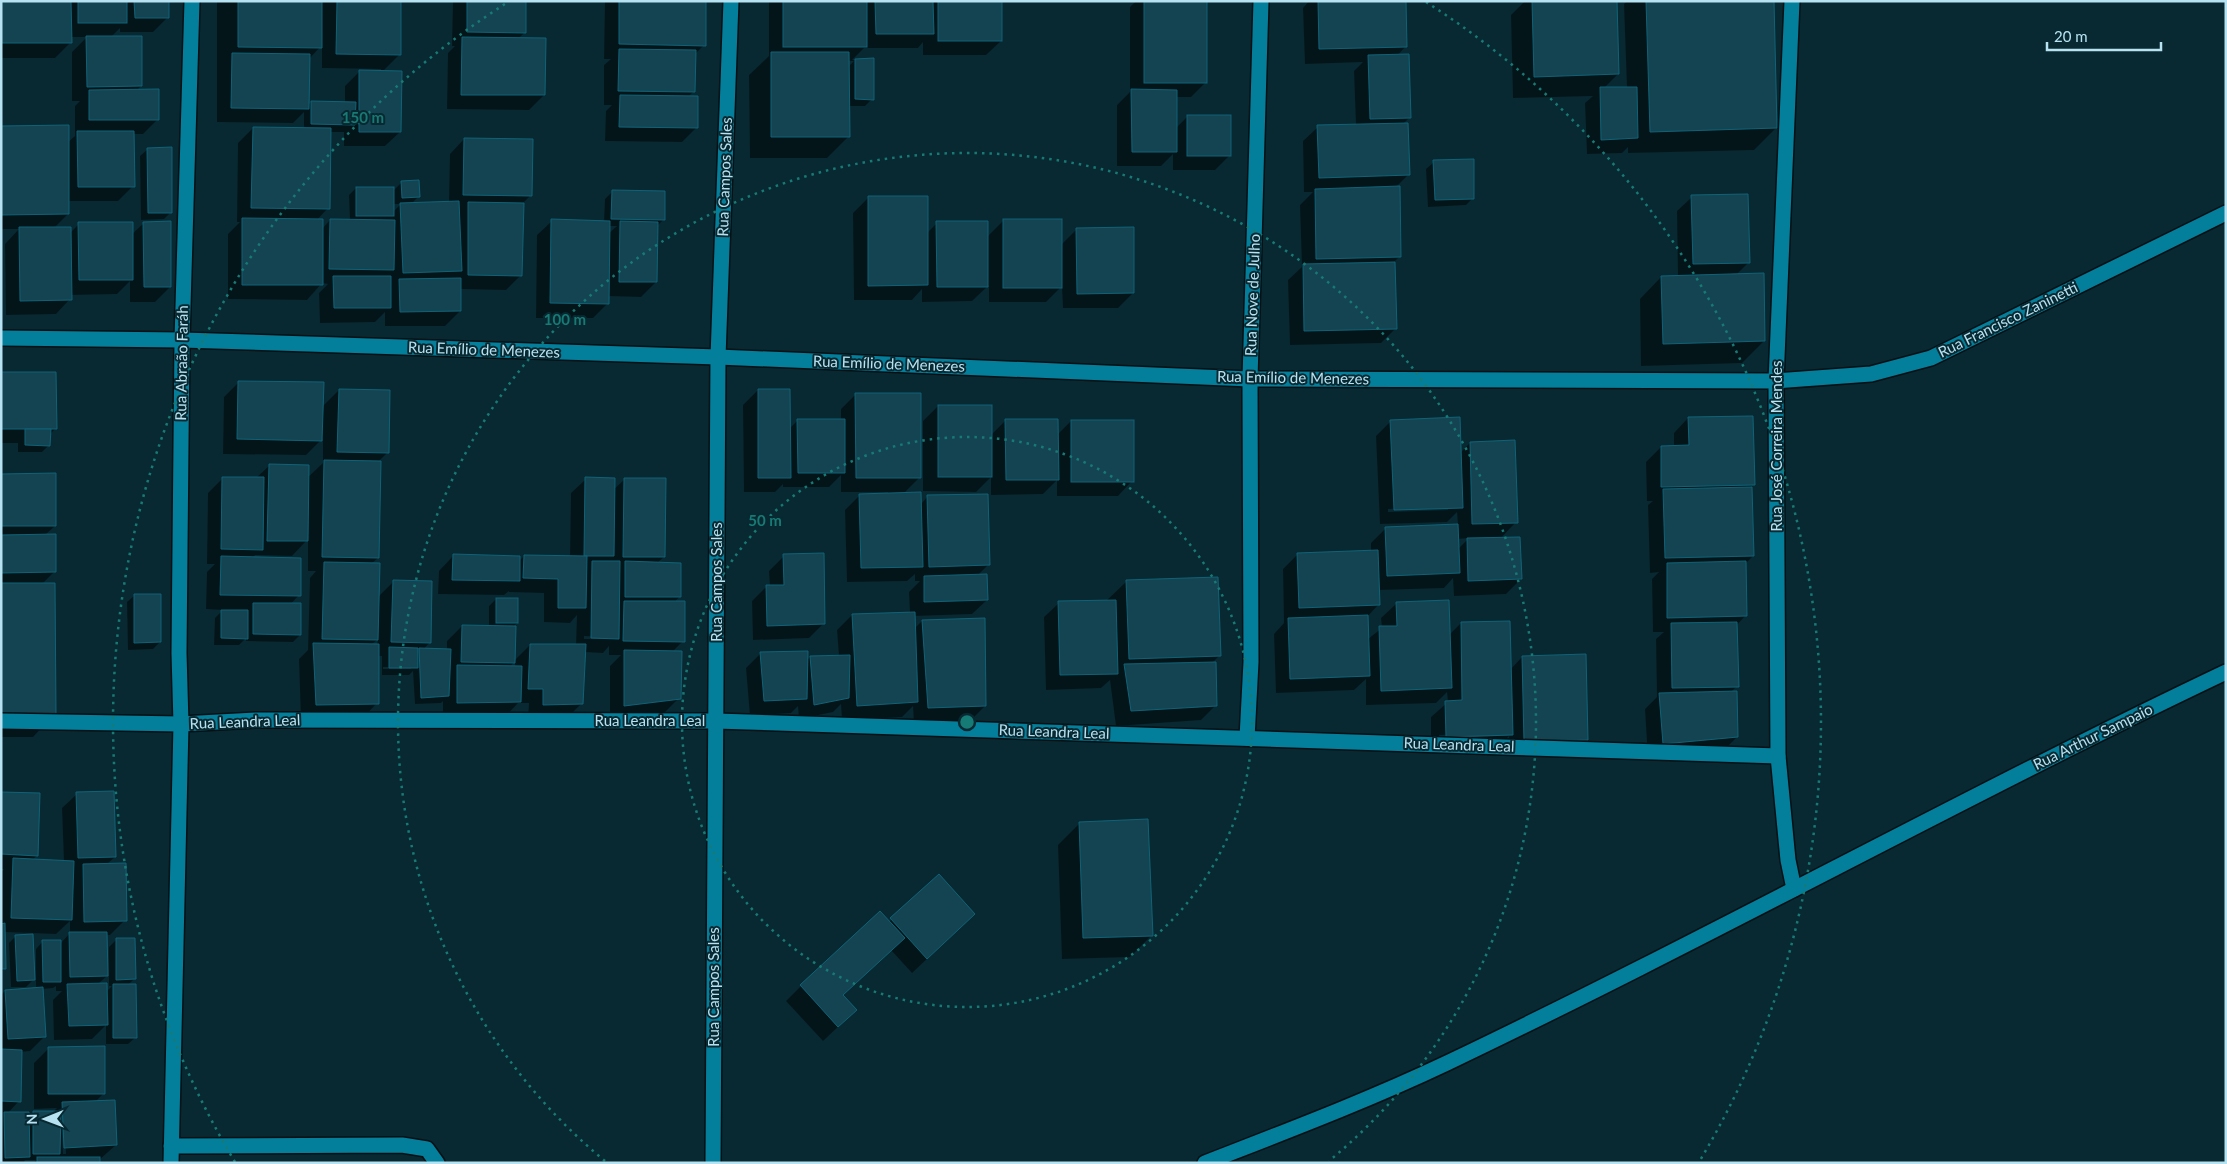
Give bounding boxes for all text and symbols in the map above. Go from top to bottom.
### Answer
scale bar [2047,20,2161,52]
text: 20 m [2054,27,2088,45]
text: 150 m [342,108,384,126]
street label: Rua Campos Sales [713,117,735,237]
street label: Rua Nove de Julho [1241,234,1263,356]
street label: Rua Francisco Zaninetti [1935,277,2080,361]
street label: Rua Abraão Faráh [171,305,191,421]
text: 100 m [544,310,586,328]
street label: Rua Emílio de Menezes [408,337,560,361]
street label: Rua Emílio de Menezes [813,351,965,375]
street label: Rua José Correira Mendes [1767,360,1785,532]
street label: Rua Emílio de Menezes [1217,367,1369,387]
text: 50 m [748,511,782,529]
street label: Rua Campos Sales [707,522,725,642]
street label: Rua Arthur Sampaio [2030,699,2155,773]
street label: Rua Leandra Leal [189,710,301,732]
street label: Rua Leandra Leal [595,711,705,729]
centre of rings [958,713,976,731]
street label: Rua Leandra Leal [998,720,1110,742]
street label: Rua Leandra Leal [1403,733,1515,755]
street label: Rua Campos Sales [704,927,722,1047]
north arrow [20,1094,70,1144]
text: N [23,1114,40,1125]

